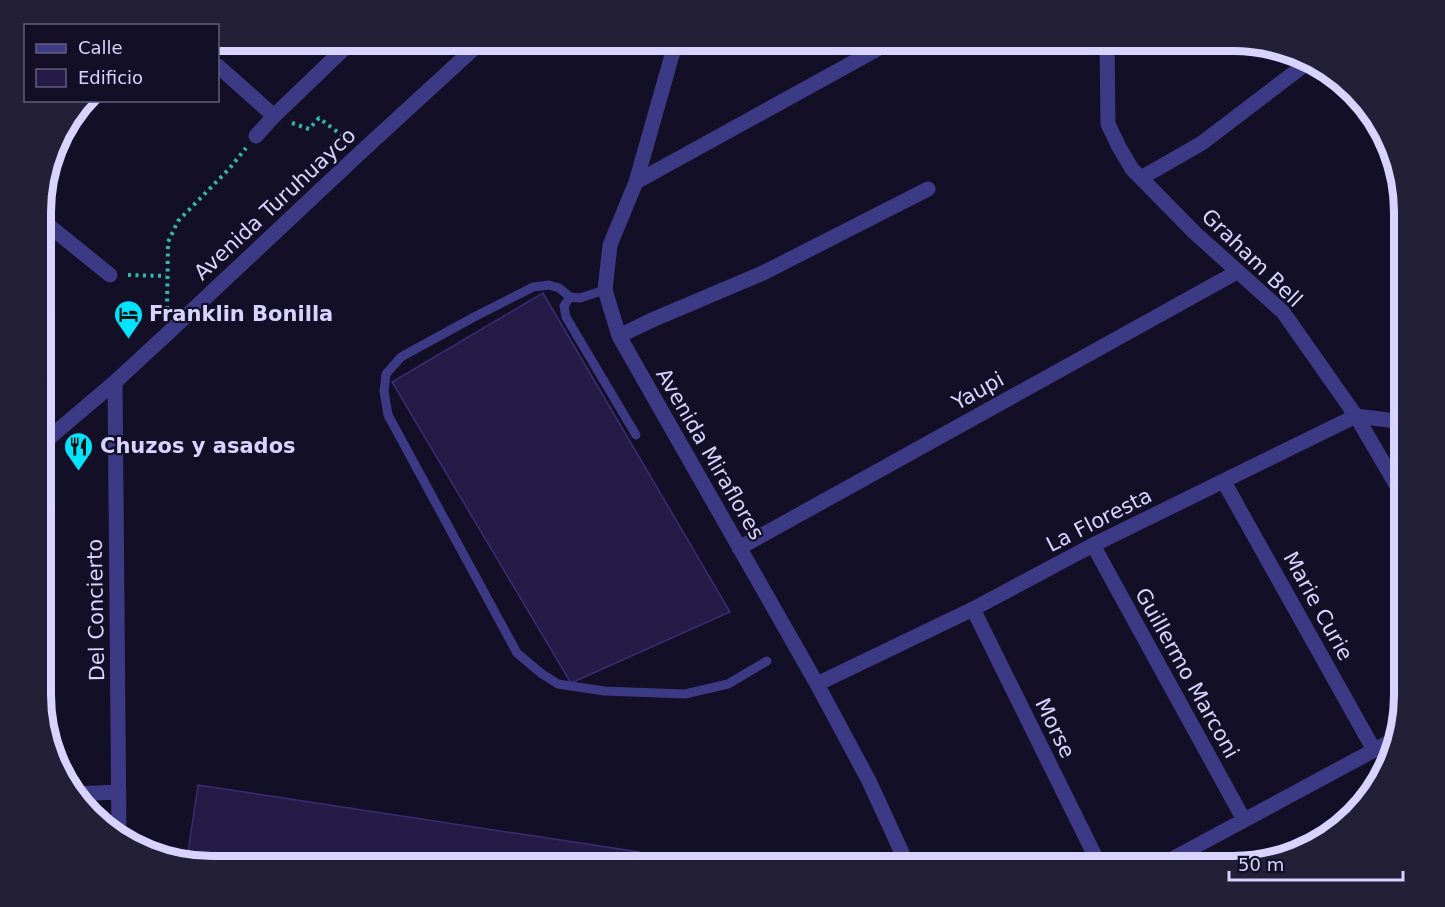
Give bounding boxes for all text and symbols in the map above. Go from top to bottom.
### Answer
legend [24,24,219,102]
text: Calle [78,37,123,58]
text: Edificio [78,67,143,88]
street label: Avenida Turuhuayco [189,123,361,285]
street label: Graham Bell [1197,204,1307,312]
hotel icon: Franklin Bonilla [112,298,144,340]
place label: Franklin Bonilla [149,302,333,326]
street label: Avenida Miraflores [651,364,769,544]
street label: Yaupi [947,367,1008,415]
restaurant icon: Chuzos y asados [63,430,95,472]
place label: Chuzos y asados [100,434,296,458]
street label: La Floresta [1042,483,1156,557]
street label: Del Concierto [83,539,109,681]
street label: Marie Curie [1278,548,1358,664]
street label: Guillermo Marconi [1130,584,1244,762]
street label: Morse [1030,694,1080,762]
scale bar [1229,844,1403,882]
text: 50 m [1238,854,1284,875]

